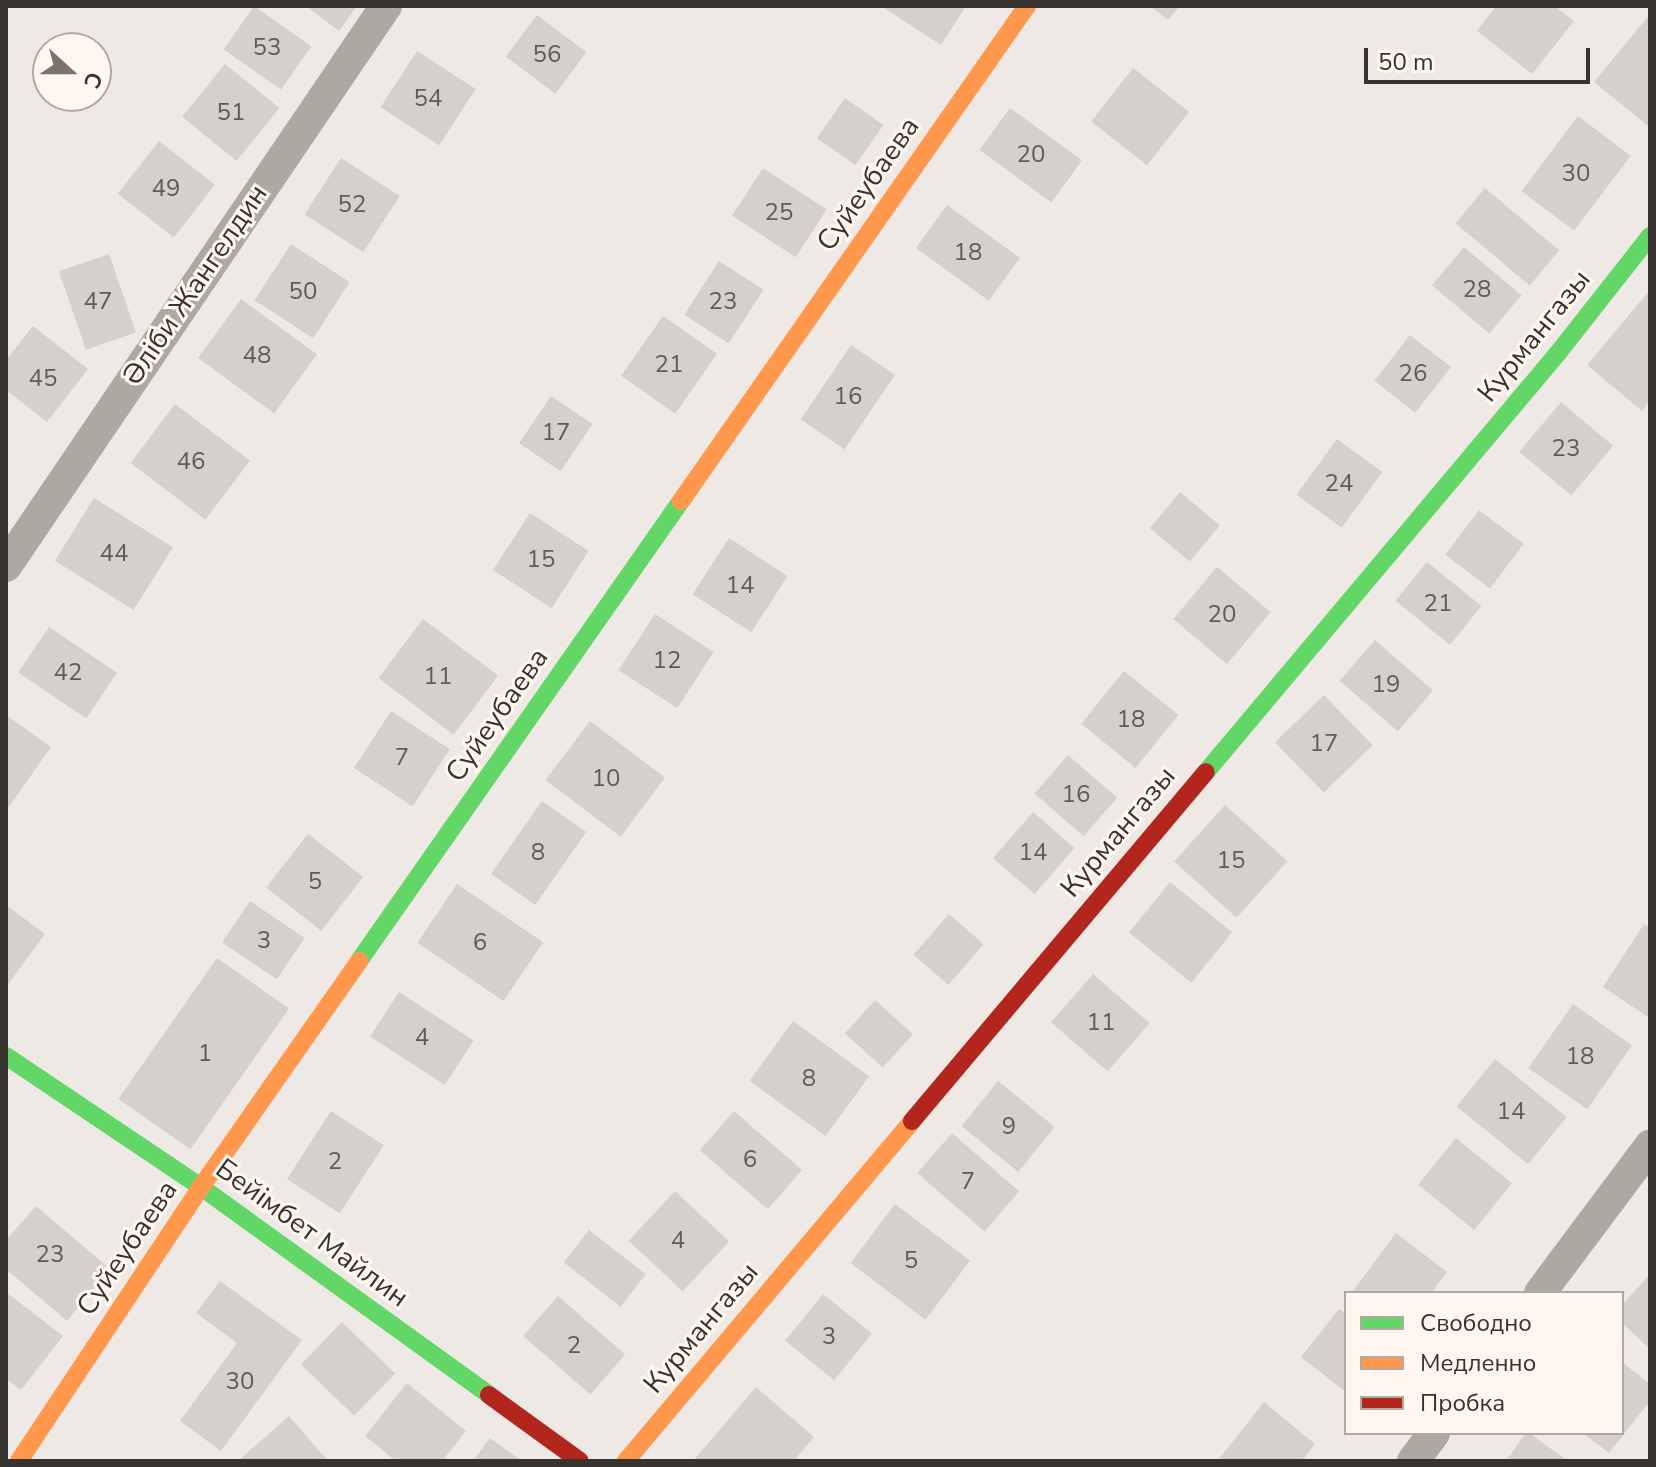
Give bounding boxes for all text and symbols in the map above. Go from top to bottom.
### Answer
north arrow [32,32,112,112]
scale bar [1368,32,1594,82]
house number: 53 [253,34,281,62]
house number: 56 [533,41,561,69]
text: 50 m [1378,46,1434,78]
text: С [76,68,109,92]
house number: 54 [414,85,442,113]
house number: 51 [217,99,245,127]
street label: Суйеубаева [810,111,926,257]
house number: 20 [1017,141,1045,169]
house number: 30 [1562,160,1590,188]
house number: 49 [152,175,180,203]
street label: Әліби Жангелдин [115,178,275,392]
house number: 52 [338,191,366,219]
house number: 25 [765,199,793,227]
house number: 18 [954,239,982,267]
street label: Курмангазы [1471,263,1597,409]
house number: 28 [1463,276,1491,304]
house number: 50 [289,278,317,306]
house number: 47 [84,288,112,316]
house number: 23 [709,288,737,316]
house number: 48 [243,342,271,370]
house number: 21 [655,351,683,379]
house number: 26 [1399,360,1427,388]
house number: 45 [29,365,57,393]
house number: 16 [834,383,862,411]
house number: 17 [542,419,570,447]
house number: 23 [1552,435,1580,463]
house number: 46 [177,448,205,476]
house number: 24 [1325,470,1353,498]
house number: 44 [100,540,128,568]
house number: 15 [527,546,555,574]
house number: 14 [726,572,754,600]
house number: 21 [1424,590,1452,618]
house number: 20 [1208,601,1236,629]
street label: Суйеубаева [439,642,555,788]
house number: 12 [653,647,681,675]
house number: 42 [54,659,82,687]
house number: 11 [424,663,452,691]
house number: 19 [1372,671,1400,699]
house number: 18 [1117,706,1145,734]
house number: 17 [1310,730,1338,758]
house number: 7 [395,744,409,772]
street label: Курмангазы [1054,760,1182,904]
house number: 10 [592,765,620,793]
house number: 16 [1062,781,1090,809]
house number: 8 [531,839,545,867]
house number: 14 [1019,839,1047,867]
house number: 15 [1217,847,1245,875]
house number: 5 [308,868,322,896]
house number: 3 [257,927,271,955]
house number: 6 [473,929,487,957]
house number: 11 [1087,1009,1115,1037]
house number: 4 [415,1024,429,1052]
house number: 1 [198,1040,212,1068]
house number: 18 [1566,1043,1594,1071]
house number: 8 [802,1065,816,1093]
house number: 14 [1497,1098,1525,1126]
house number: 9 [1002,1113,1016,1141]
house number: 6 [743,1146,757,1174]
house number: 2 [328,1148,342,1176]
street label: Бейімбет Майлин [209,1152,415,1314]
house number: 7 [961,1168,975,1196]
street label: Суйеубаева [70,1174,184,1322]
house number: 4 [671,1227,685,1255]
house number: 23 [36,1241,64,1269]
house number: 5 [904,1247,918,1275]
street label: Курмангазы [637,1256,765,1400]
legend [1344,1291,1624,1435]
text: Свободно [1420,1307,1532,1339]
house number: 3 [822,1323,836,1351]
house number: 2 [567,1332,581,1360]
text: Медленно [1420,1347,1536,1379]
house number: 30 [226,1368,254,1396]
text: Пробка [1420,1387,1505,1419]

